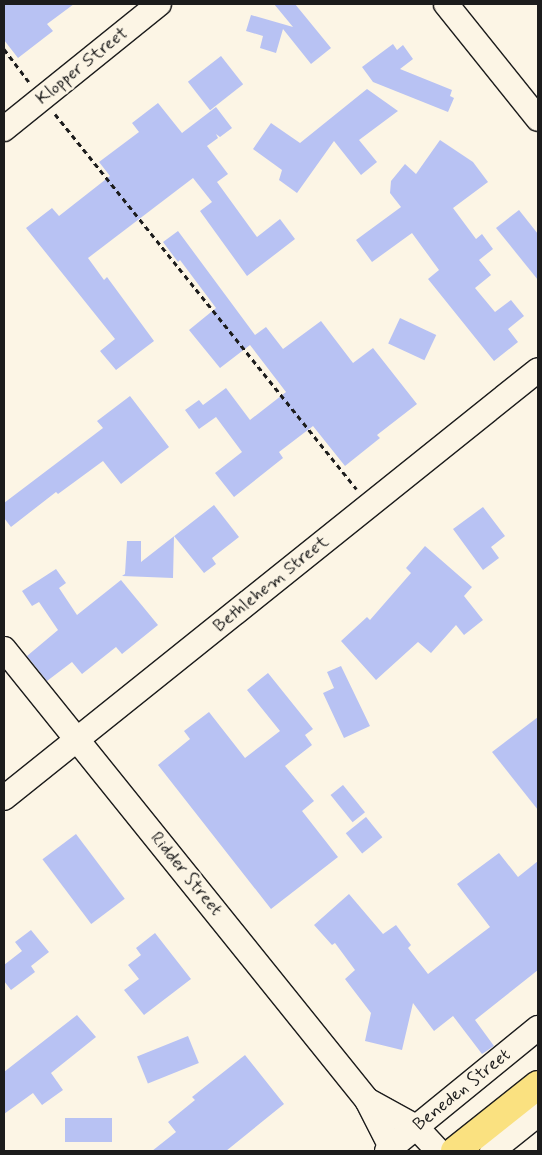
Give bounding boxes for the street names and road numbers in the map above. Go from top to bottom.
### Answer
street label: Klopper Street [32,23,132,109]
street label: Bethlehem Street [209,531,333,637]
street label: Ridder Street [145,826,227,922]
street label: Beneden Street [408,1043,516,1137]

